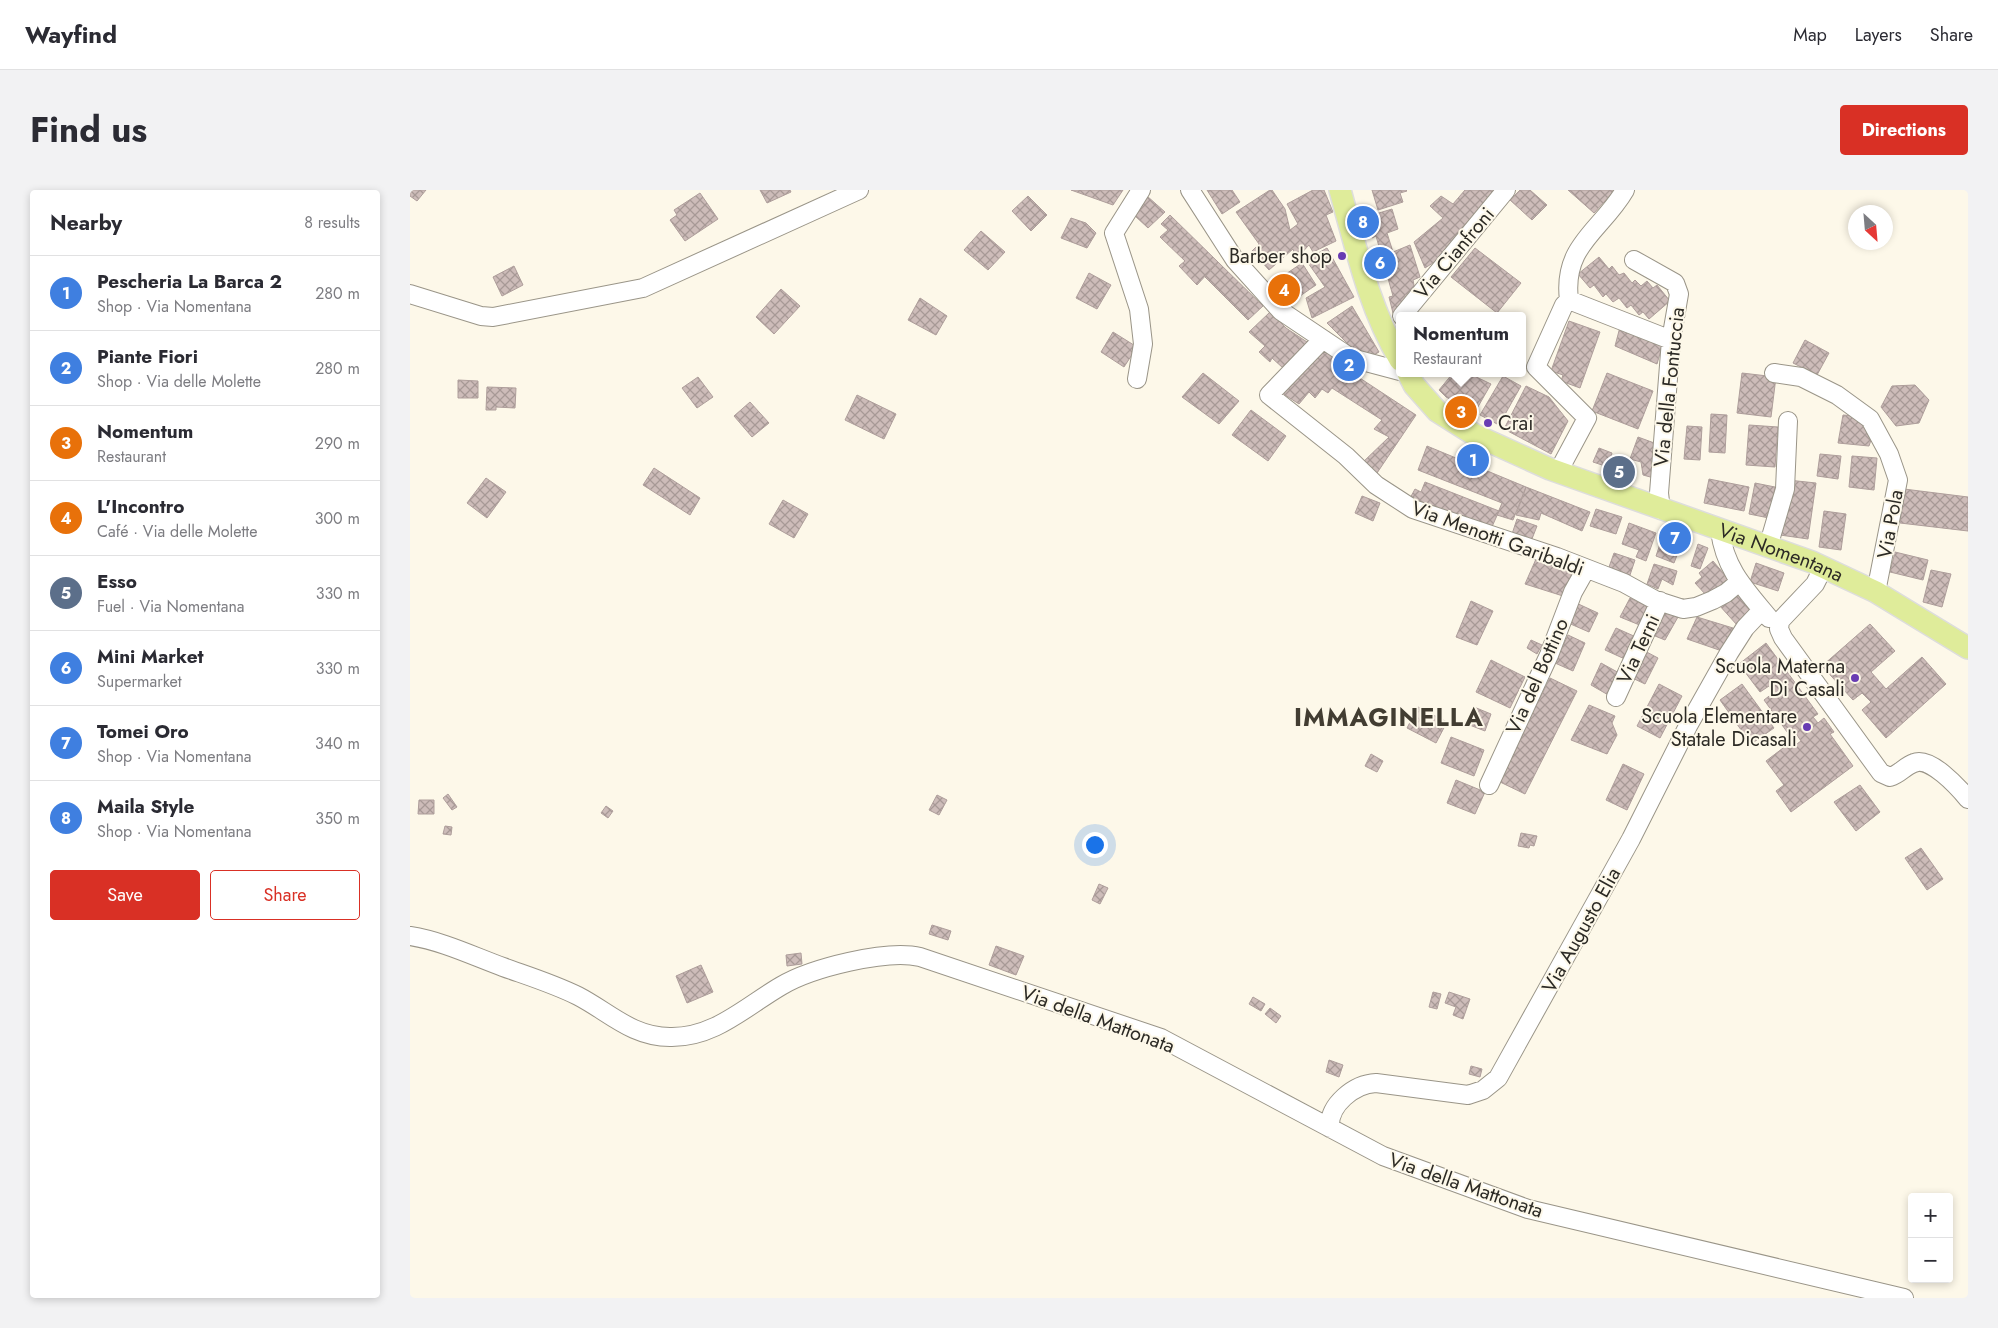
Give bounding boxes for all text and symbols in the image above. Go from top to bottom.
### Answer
text: Wayfind [25,17,117,52]
text: Map [1793,22,1827,48]
text: Layers [1855,22,1902,48]
text: Share [1930,22,1973,48]
text: Find us [30,105,147,155]
button: Directions [1840,105,1968,155]
street label: Via Cianfroni [1407,201,1501,306]
pin: 8 [1347,203,1379,241]
north arrow [1848,205,1893,250]
text: Nearby [50,208,122,238]
text: 8 results [304,211,360,234]
place label: Barber shop [1229,242,1332,271]
pin: 6 [1364,244,1396,282]
marker: Barber shop [1336,250,1348,262]
text: Pescheria La Barca 2 [97,268,282,295]
pin: 4 [1268,271,1300,309]
text: 1 [62,282,70,305]
text: 280 m [315,282,360,305]
text: Shop · Via Nomentana [97,295,252,318]
street label: Via della Fontuccia [1647,306,1692,468]
popup [1396,312,1526,377]
text: Nomentum [1413,320,1509,347]
text: Piante Fiori [97,343,198,370]
pin: 2 [1333,346,1365,384]
text: Restaurant [1413,347,1482,370]
text: 2 [61,357,71,380]
text: 280 m [315,357,360,380]
text: Shop · Via delle Molette [97,370,261,393]
pin: 3 [1445,393,1477,431]
place label: Crai [1498,409,1533,438]
marker: Crai [1482,417,1494,429]
text: Nomentum [97,418,193,445]
text: 3 [61,432,71,455]
text: 290 m [315,432,360,455]
pin: 1 [1457,441,1489,479]
text: Restaurant [97,445,166,468]
pin: 5 [1603,453,1635,491]
street label: Via Pola [1870,487,1911,561]
text: L'Incontro [97,493,184,520]
street label: Via Menotti Garibaldi [1407,494,1588,583]
text: 4 [60,507,72,530]
text: 300 m [315,507,360,530]
street label: Via Nomentana [1714,516,1848,590]
pin: 7 [1659,519,1691,557]
text: Café · Via delle Molette [97,520,257,543]
text: Esso [97,568,137,595]
text: 5 [61,582,71,605]
text: 330 m [316,582,360,605]
text: Fuel · Via Nomentana [97,595,245,618]
street label: Via Terni [1610,609,1667,689]
street label: Via del Bottino [1499,613,1576,739]
text: Mini Market [97,643,204,670]
place label: Scuola Materna Di Casali [1715,652,1845,704]
text: 6 [61,657,71,680]
text: 330 m [316,657,360,680]
text: Supermarket [97,670,182,693]
marker: Scuola Materna Di Casali [1849,672,1861,684]
district label: IMMAGINELLA [1294,699,1484,735]
place label: Scuola Elementare Statale Dicasali [1641,702,1797,754]
text: Tomei Oro [97,718,189,745]
marker: Scuola Elementare Statale Dicasali [1801,721,1813,733]
text: 7 [61,732,71,755]
text: 340 m [315,732,360,755]
text: Shop · Via Nomentana [97,745,252,768]
text: Maila Style [97,793,194,820]
text: 8 [61,807,71,830]
text: 350 m [315,807,360,830]
text: Shop · Via Nomentana [97,820,252,843]
your location [1082,832,1108,858]
street label: Via Augusto Elia [1535,862,1628,998]
button: Save [50,870,200,920]
button: Share [210,870,360,920]
street label: Via della Mattonata [1017,978,1179,1061]
street label: Via della Mattonata [1385,1145,1547,1225]
map controls [1908,1193,1953,1283]
button: + [1908,1193,1953,1238]
button: − [1908,1238,1953,1283]

